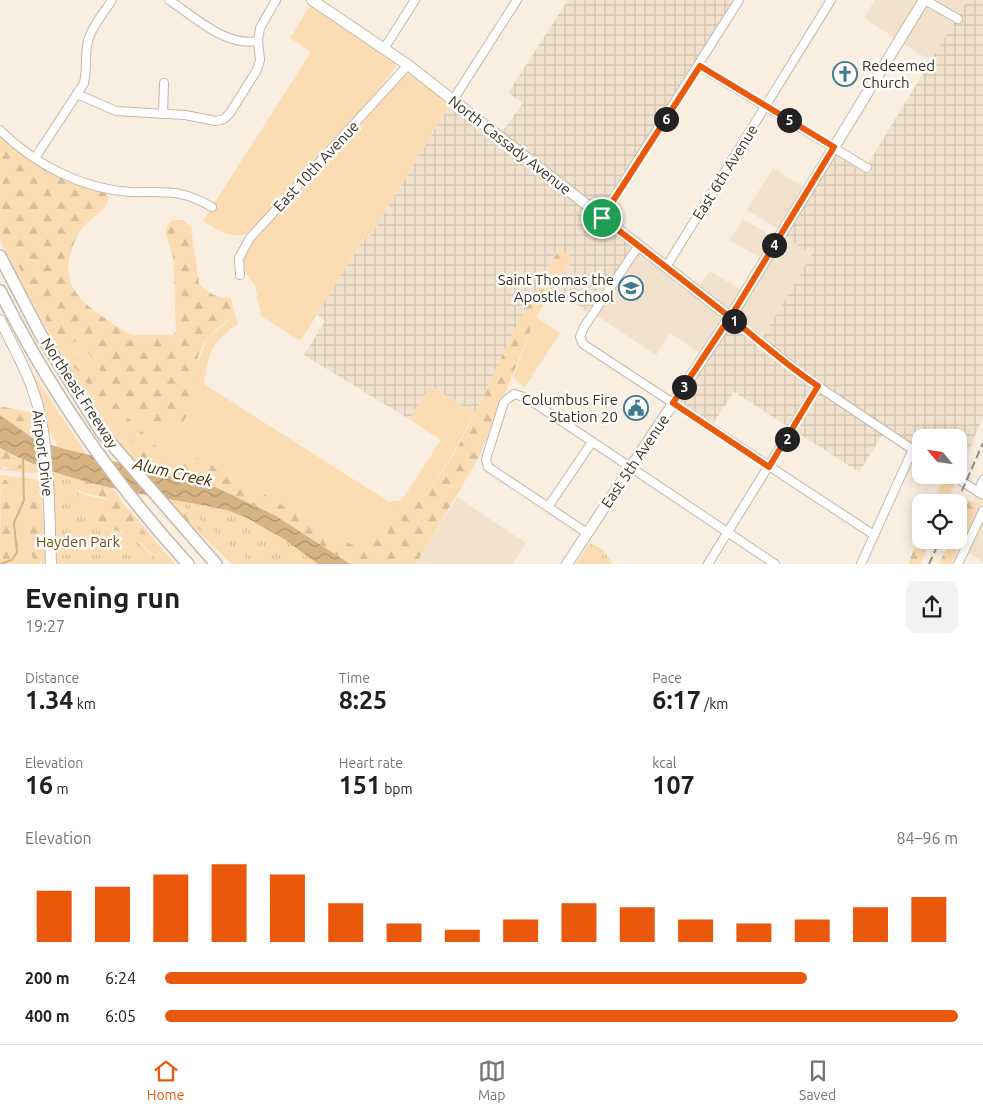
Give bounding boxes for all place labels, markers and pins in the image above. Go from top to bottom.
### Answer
place label: Redeemed Church [862,57,935,91]
church icon: Redeemed Church [832,61,858,87]
pin: 6 [654,106,678,132]
pin: 5 [776,108,802,132]
pin [581,197,623,239]
pin: 4 [762,232,786,258]
place label: Saint Thomas the Apostle School [498,271,614,305]
school or university icon: Saint Thomas the Apostle School [618,275,644,301]
pin: 1 [722,308,746,334]
pin: 3 [672,374,696,400]
place label: Columbus Fire Station 20 [522,391,618,425]
public building icon: Columbus Fire Station 20 [623,395,649,421]
pin: 2 [774,426,800,452]

